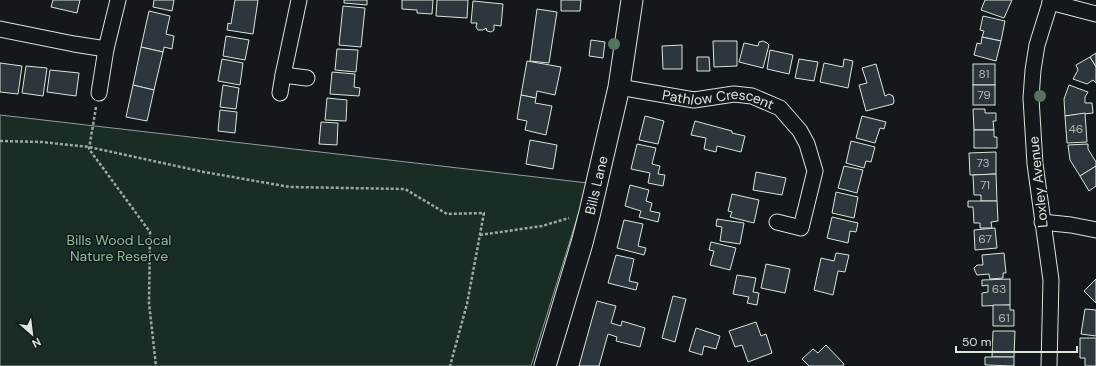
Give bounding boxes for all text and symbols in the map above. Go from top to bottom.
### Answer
house number: 81 [979,66,989,82]
street label: Pathlow Crescent [661,85,777,113]
house number: 79 [977,87,991,103]
house number: 46 [1069,121,1083,137]
street label: Loxley Avenue [1024,135,1052,229]
street label: Bills Lane [581,154,612,216]
house number: 73 [976,155,990,171]
house number: 71 [980,177,990,193]
park label: Bills Wood Local Nature Reserve [67,231,171,265]
house number: 67 [978,231,992,247]
house number: 63 [992,281,1006,297]
house number: 61 [998,310,1010,326]
north arrow [12,314,52,354]
scale bar [956,328,1077,354]
text: 50 m [962,334,991,350]
text: N [30,335,44,351]

